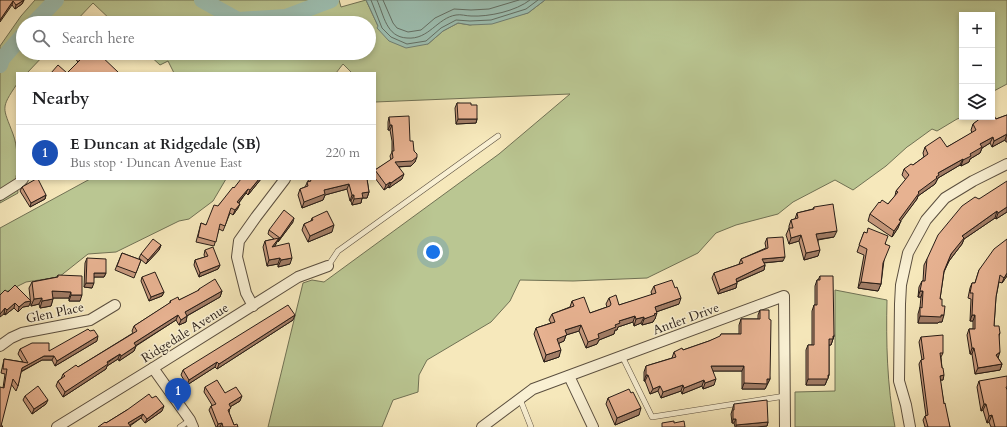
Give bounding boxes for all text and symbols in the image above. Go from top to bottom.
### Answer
map controls [959,12,995,120]
button: + [959,12,995,48]
search box [16,16,376,60]
icon: search [30,27,52,49]
text: Search here [62,28,135,48]
button: − [959,48,995,84]
button: layers [959,84,995,120]
text: Nearby [32,87,89,110]
text: E Duncan at Ridgedale (SB) [70,134,261,154]
text: 1 [42,144,48,162]
text: 220 m [326,144,360,162]
text: Bus stop · Duncan Avenue East [70,154,242,172]
your location [423,242,443,262]
street label: Glen Place [24,298,86,328]
street label: Ridgedale Avenue [138,299,232,367]
street label: Antler Drive [650,299,722,339]
pin: 1 [165,378,191,411]

